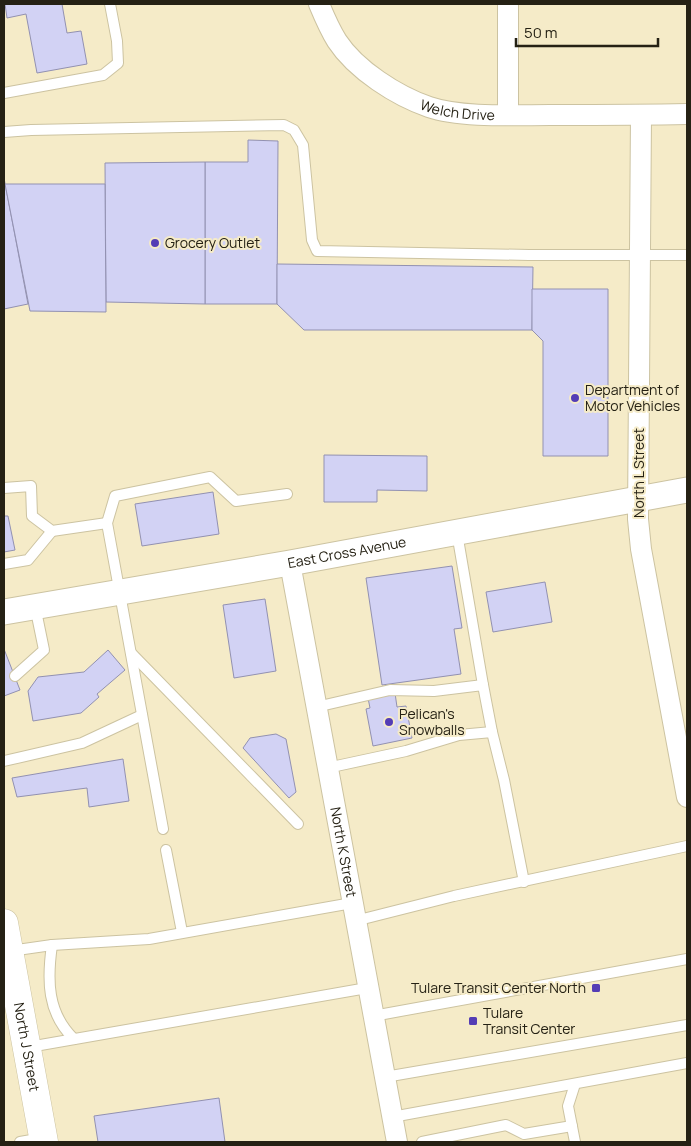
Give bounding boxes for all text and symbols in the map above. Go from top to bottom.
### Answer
scale bar [516,15,658,47]
text: 50 m [524,22,558,43]
street label: Welch Drive [418,95,495,124]
place label: Grocery Outlet [165,233,260,252]
marker: Grocery Outlet [149,237,161,249]
place label: Department of Motor Vehicles [585,380,680,415]
marker: Department of Motor Vehicles [569,392,581,404]
street label: North L Street [629,428,648,518]
street label: East Cross Avenue [286,532,408,572]
place label: Pelican's Snowballs [399,704,465,739]
marker: Pelican's Snowballs [383,716,395,728]
street label: North K Street [326,805,362,899]
place label: Tulare Transit Center North [411,978,586,997]
marker: Tulare Transit Center North [590,982,602,994]
street label: North J Street [10,1001,45,1093]
place label: Tulare Transit Center [483,1003,575,1038]
marker: Tulare Transit Center [467,1015,479,1027]

